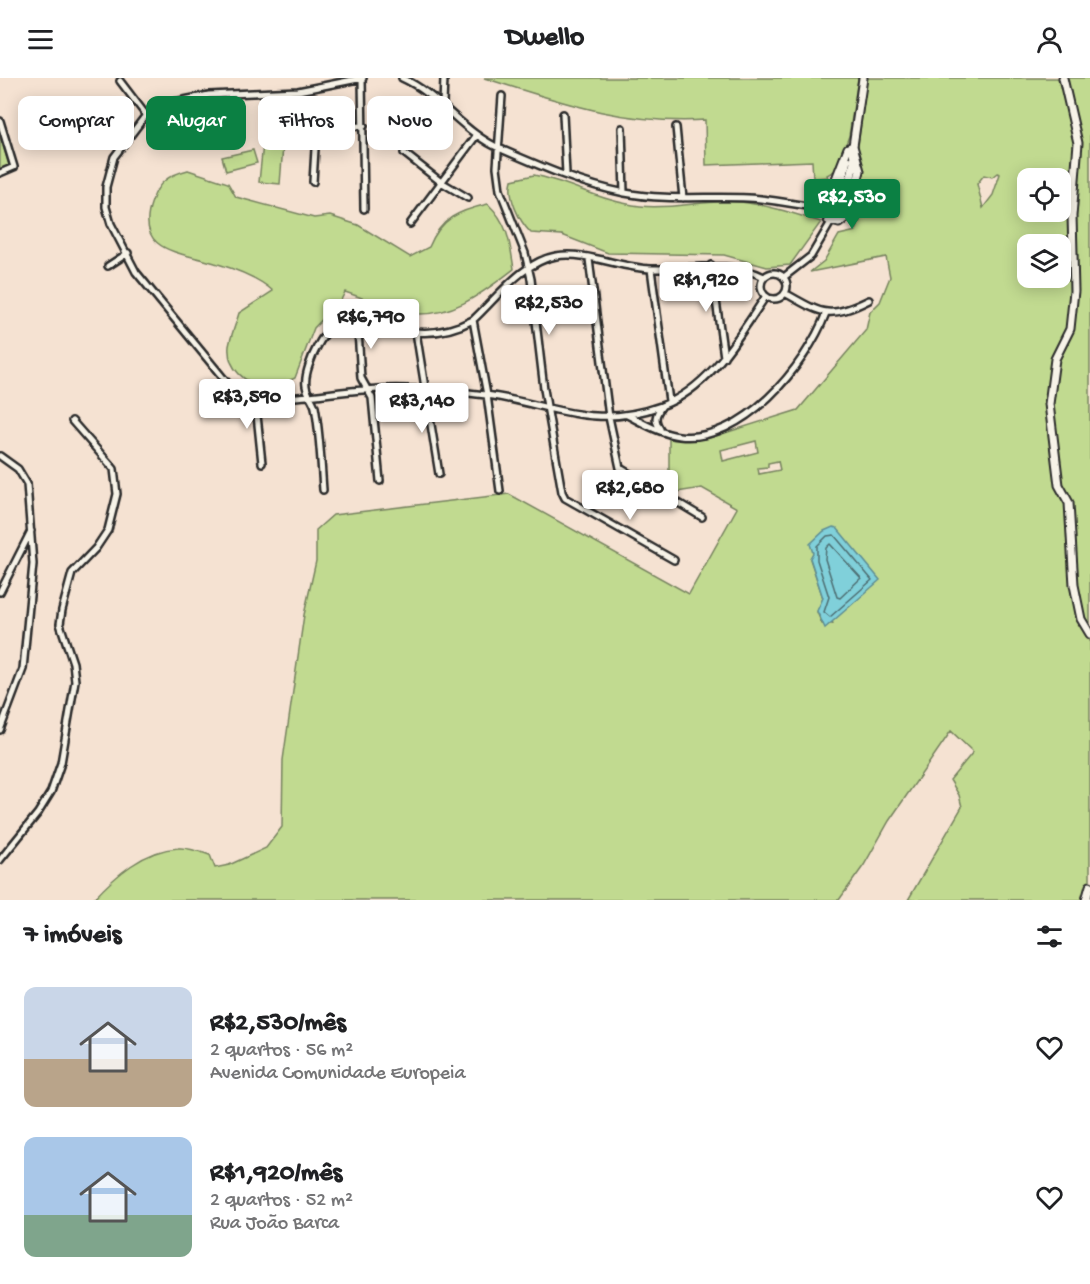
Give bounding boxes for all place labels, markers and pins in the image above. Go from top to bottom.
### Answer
pin: R$2,530 [797,179,907,230]
pin: R$1,920 [651,262,761,313]
pin: R$2,530 [494,285,604,336]
pin: R$6,790 [316,299,426,350]
pin: R$3,590 [192,379,302,430]
pin: R$3,140 [367,383,477,434]
pin: R$2,680 [575,470,685,521]

